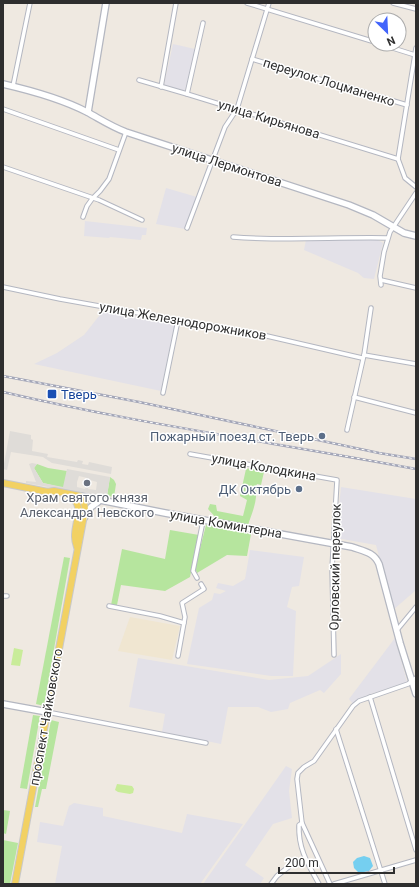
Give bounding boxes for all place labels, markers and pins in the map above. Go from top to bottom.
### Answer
place label: Тверь [61,387,97,402]
marker: Тверь [46,388,58,400]
place label: Пожарный поезд ст. Тверь [150,429,314,444]
marker: Пожарный поезд ст. Тверь [317,431,327,441]
marker: Храм святого князя Александра Невского [82,478,92,488]
place label: ДК Октябрь [219,482,291,497]
marker: ДК Октябрь [294,484,304,494]
place label: Храм святого князя Александра Невского [20,490,154,520]

